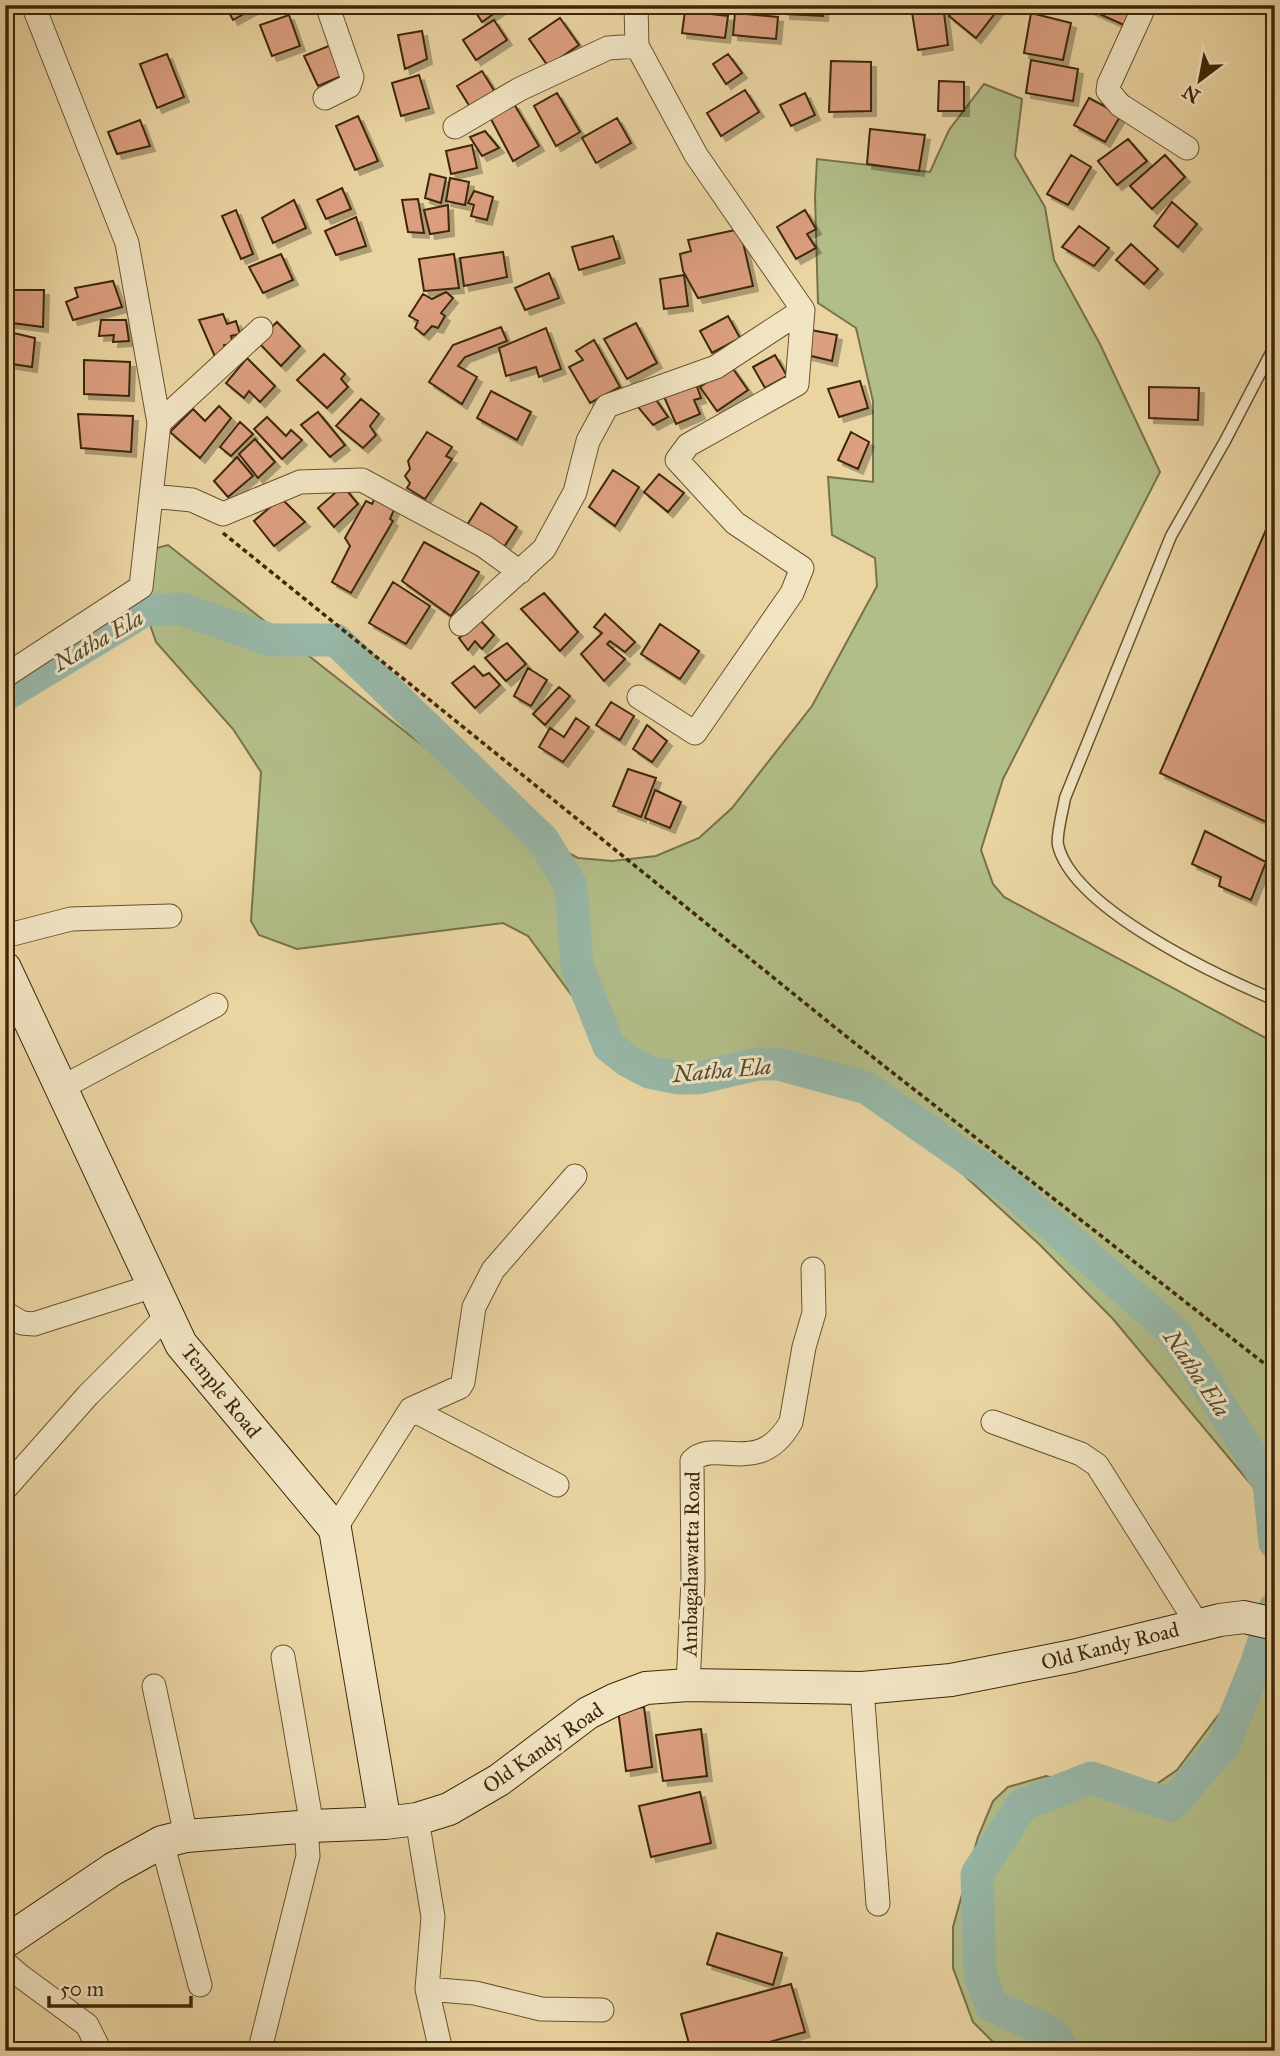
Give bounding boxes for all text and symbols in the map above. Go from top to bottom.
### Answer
north arrow [1164,46,1234,116]
text: N [1178,80,1204,108]
water label: Natha Ela [46,603,148,678]
water label: Natha Ela [669,1052,773,1088]
water label: Natha Ela [1157,1322,1236,1422]
street label: Temple Road [175,1339,267,1443]
street label: Ambagahawatta Road [676,1471,706,1658]
street label: Old Kandy Road [1038,1616,1182,1676]
street label: Old Kandy Road [478,1697,609,1799]
scale bar [49,1965,191,2009]
text: 50 m [60,1976,105,2002]

